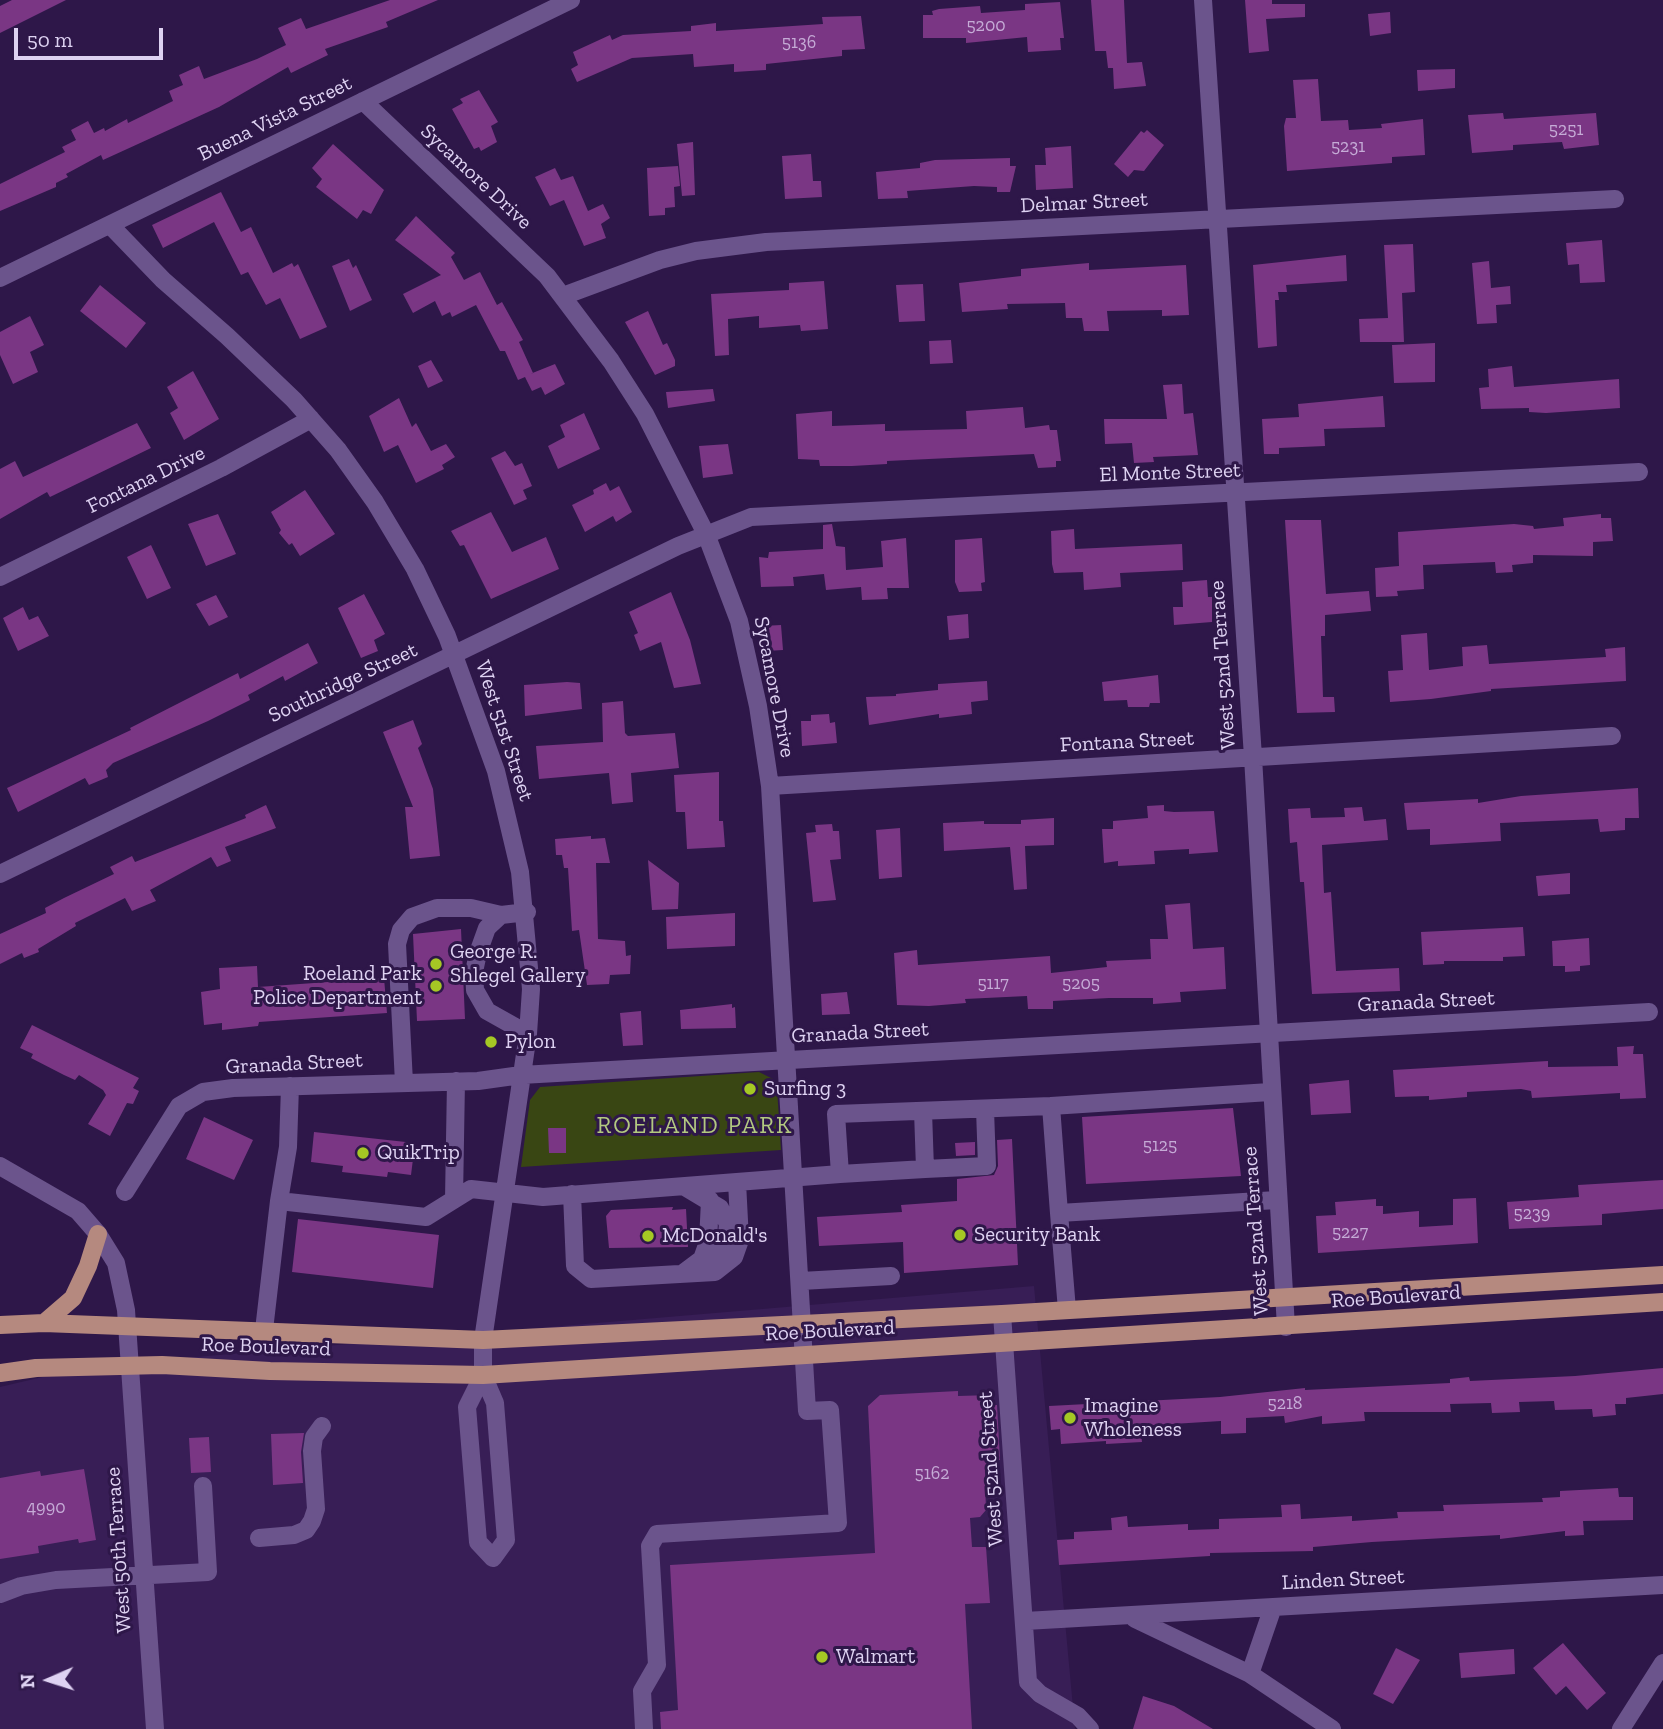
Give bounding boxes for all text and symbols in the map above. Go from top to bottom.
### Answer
scale bar [18,14,166,58]
house number: 5200 [966,15,1006,37]
text: 50 m [27,27,73,52]
house number: 5136 [782,32,816,54]
street label: Buena Vista Street [194,71,356,167]
street label: Sycamore Drive [415,119,537,235]
house number: 5251 [1549,119,1583,141]
house number: 5231 [1331,136,1365,158]
street label: Delmar Street [1020,187,1148,219]
street label: Fontana Drive [83,441,209,519]
street label: El Monte Street [1099,458,1241,488]
street label: West 52nd Terrace [1205,580,1241,750]
street label: Sycamore Drive [748,614,800,760]
street label: Southridge Street [265,638,421,728]
street label: West 51st Street [469,658,539,804]
street label: Fontana Street [1059,726,1195,758]
place label: George R. Shlegel Gallery [450,939,585,989]
marker: George R. Shlegel Gallery [428,956,444,972]
place label: Roeland Park Police Department [253,961,422,1011]
house number: 5117 [977,973,1009,995]
house number: 5205 [1062,973,1100,995]
marker: Roeland Park Police Department [428,978,444,994]
street label: Granada Street [1357,986,1495,1018]
street label: Granada Street [791,1017,929,1049]
place label: Pylon [505,1029,556,1055]
marker: Pylon [483,1034,499,1050]
street label: Granada Street [225,1048,363,1080]
place label: Surfing 3 [764,1076,846,1102]
marker: Surfing 3 [742,1081,758,1097]
district label: ROELAND PARK [598,1112,792,1140]
house number: 5125 [1143,1135,1177,1157]
place label: QuikTrip [377,1140,460,1166]
marker: QuikTrip [355,1145,371,1161]
street label: West 52nd Terrace [1238,1146,1274,1316]
house number: 5239 [1514,1203,1550,1225]
place label: Security Bank [974,1222,1100,1248]
house number: 5227 [1332,1222,1368,1244]
place label: McDonald's [662,1223,767,1249]
marker: Security Bank [952,1227,968,1243]
marker: McDonald's [640,1228,656,1244]
street label: Roe Boulevard [1330,1280,1462,1314]
street label: Roe Boulevard [765,1315,895,1347]
street label: Roe Boulevard [201,1332,331,1362]
street label: West 52nd Street [973,1391,1009,1547]
place label: Imagine Wholeness [1084,1393,1182,1443]
house number: 5218 [1267,1393,1303,1415]
marker: Imagine Wholeness [1062,1410,1078,1426]
house number: 5162 [915,1463,949,1485]
street label: West 50th Terrace [101,1466,137,1634]
house number: 4990 [26,1497,66,1519]
street label: Linden Street [1281,1564,1405,1596]
place label: Walmart [836,1644,915,1670]
north arrow [14,1645,84,1715]
marker: Walmart [814,1649,830,1665]
text: N [16,1673,39,1689]

